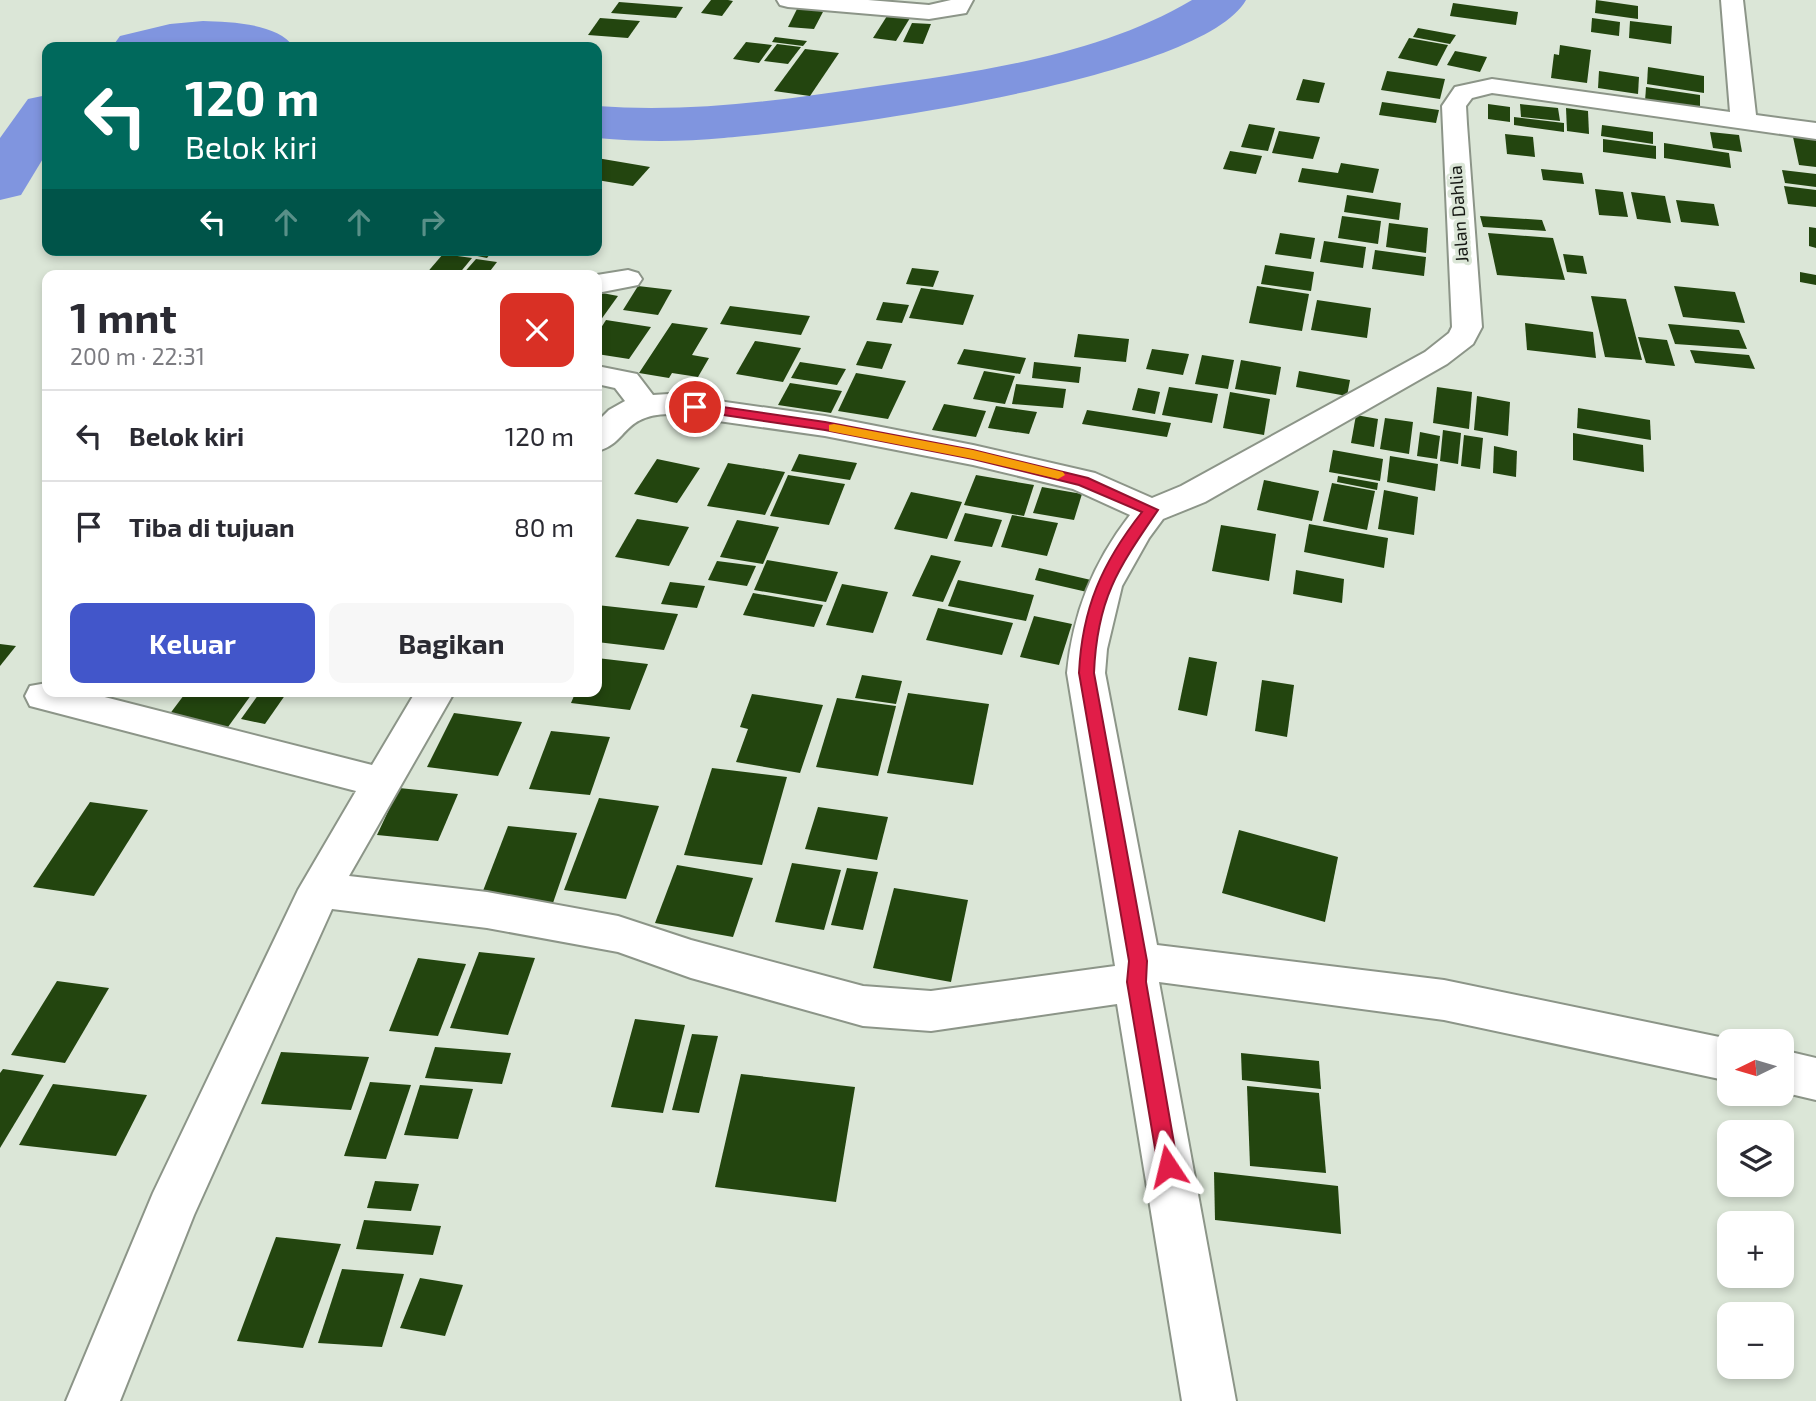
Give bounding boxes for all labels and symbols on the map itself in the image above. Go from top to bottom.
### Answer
street label: Jalan Dahlia [1444,165,1472,264]
pin [665,377,725,437]
north arrow [1717,1029,1794,1106]
position arrow [1131,1129,1205,1203]

